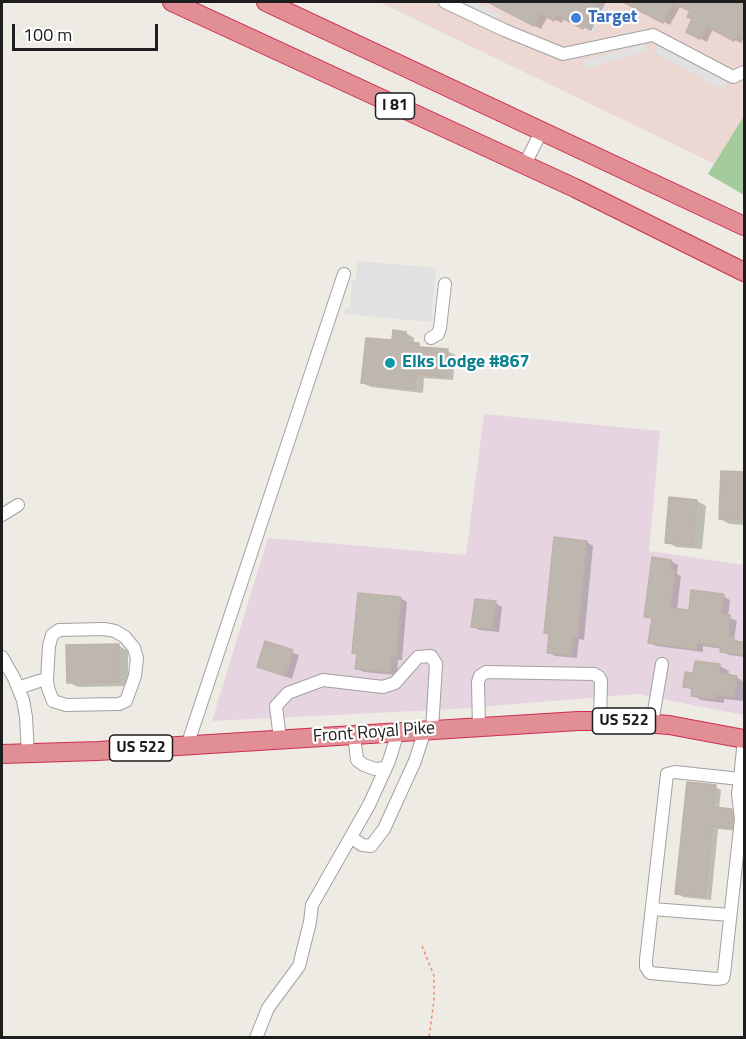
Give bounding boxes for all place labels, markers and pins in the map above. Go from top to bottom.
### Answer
place label: Target [588,7,637,29]
marker: Target [569,11,583,25]
place label: Elks Lodge #867 [402,352,530,374]
marker: Elks Lodge #867 [383,356,397,370]

